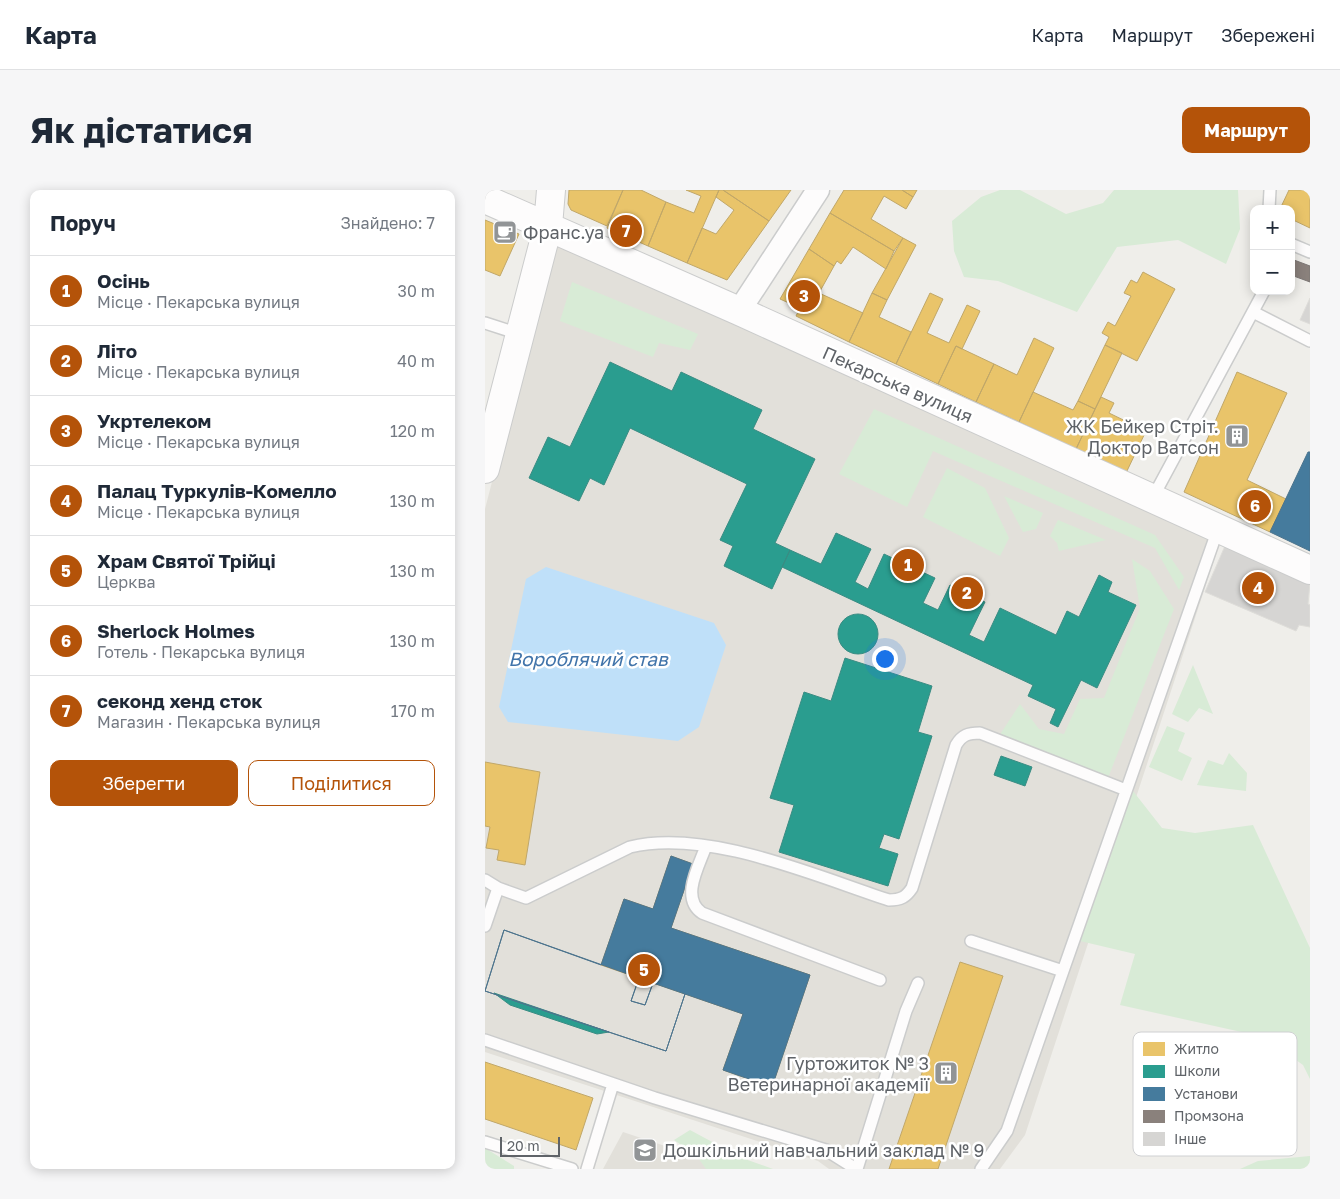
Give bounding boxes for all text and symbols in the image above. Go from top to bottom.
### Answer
text: Карта [25,20,97,49]
text: Карта [1031,24,1084,46]
text: Маршрут [1112,24,1193,46]
text: Збережені [1221,24,1315,46]
button: Маршрут [1182,107,1310,153]
text: Як дістатися [30,109,253,151]
map controls [1250,205,1295,295]
button: + [1250,205,1295,250]
text: Поруч [50,210,116,236]
pin: 7 [610,212,642,250]
text: Знайдено: 7 [341,213,435,233]
cafe icon: Франс.уа [492,219,518,245]
place label: Франс.уа [523,221,604,243]
button: − [1250,250,1295,295]
text: Осінь [97,269,150,292]
pin: 3 [788,277,820,315]
text: 1 [62,281,70,301]
text: 30 m [398,281,435,301]
text: Місце · Пекарська вулиця [97,292,300,312]
text: Літо [97,339,137,362]
street label: Пекарська вулиця [819,341,977,427]
text: 2 [61,351,71,371]
text: 40 m [397,351,435,371]
text: Місце · Пекарська вулиця [97,362,300,382]
text: Укртелеком [97,409,211,432]
place label: ЖК Бейкер Стріт. Доктор Ватсон [1066,415,1219,458]
text: 3 [61,421,71,441]
text: 120 m [390,421,435,441]
building icon: ЖК Бейкер Стріт. Доктор Ватсон [1224,423,1250,449]
text: Місце · Пекарська вулиця [97,432,300,452]
text: Палац Туркулів-Комелло [97,479,337,502]
pin: 6 [1239,487,1271,525]
text: 4 [61,491,71,511]
text: 130 m [390,491,435,511]
text: Місце · Пекарська вулиця [97,502,300,522]
pin: 1 [892,546,924,584]
text: Храм Святої Трійці [97,549,276,572]
text: 5 [61,561,71,581]
text: 130 m [390,561,435,581]
pin: 4 [1242,569,1274,607]
text: Церква [97,572,155,592]
pin: 2 [951,574,983,612]
text: Sherlock Holmes [97,619,255,642]
text: 6 [61,631,71,651]
text: 130 m [390,631,435,651]
text: Готель · Пекарська вулиця [97,642,305,662]
your location [872,646,898,672]
water label: Вороблячий став [508,647,669,670]
text: секонд хенд сток [97,689,263,712]
text: 7 [62,701,70,721]
text: 170 m [391,701,435,721]
text: Магазин · Пекарська вулиця [97,712,321,732]
button: Зберегти [50,760,238,806]
button: Поділитися [248,760,435,806]
pin: 5 [628,951,660,989]
legend [1133,1032,1297,1156]
text: Житло [1174,1040,1219,1057]
place label: Гуртожиток № 3 Ветеринарної академії [728,1052,930,1095]
building icon: Гуртожиток № 3 Ветеринарної академії [933,1060,959,1086]
text: Школи [1174,1062,1220,1079]
text: Установи [1174,1085,1238,1102]
text: Промзона [1174,1107,1244,1124]
text: Інше [1174,1130,1206,1147]
scale bar [500,1134,560,1157]
text: 20 m [507,1137,540,1154]
school or university icon: Дошкільний навчальний заклад № 9 [632,1137,658,1163]
place label: Дошкільний навчальний заклад № 9 [663,1139,984,1161]

